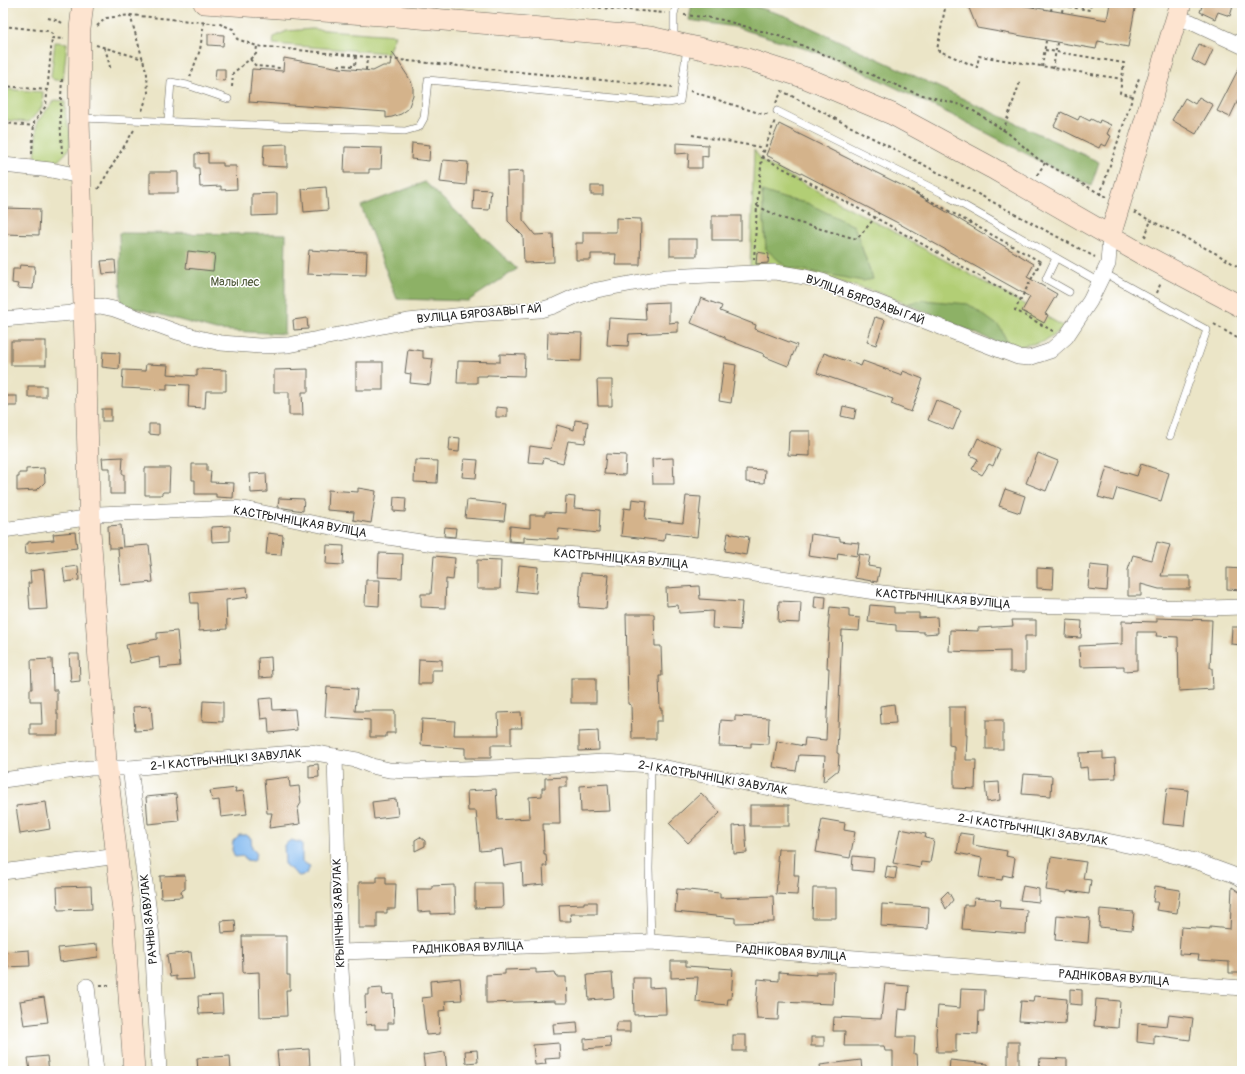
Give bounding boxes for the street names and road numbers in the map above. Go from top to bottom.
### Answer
street label: ВУЛІЦА БЯРОЗАВЫ ГАЙ [804,272,926,328]
street label: ВУЛІЦА БЯРОЗАВЫ ГАЙ [416,301,542,327]
street label: КАСТРЫЧНІЦКАЯ ВУЛІЦА [232,503,368,541]
street label: КАСТРЫЧНІЦКАЯ ВУЛІЦА [553,546,689,572]
street label: КАСТРЫЧНІЦКАЯ ВУЛІЦА [875,586,1011,612]
street label: 2-І КАСТРЫЧНІЦКІ ЗАВУЛАК [150,746,302,774]
street label: 2-І КАСТРЫЧНІЦКІ ЗАВУЛАК [637,757,789,799]
street label: 2-І КАСТРЫЧНІЦКІ ЗАВУЛАК [957,811,1109,849]
street label: КРЫНІЧНЫ ЗАВУЛАК [330,858,348,968]
street label: РАЧНЫ ЗАВУЛАК [137,873,161,965]
street label: РАДНІКОВАЯ ВУЛІЦА [412,939,524,957]
street label: РАДНІКОВАЯ ВУЛІЦА [735,942,847,964]
street label: РАДНІКОВАЯ ВУЛІЦА [1058,967,1170,989]

